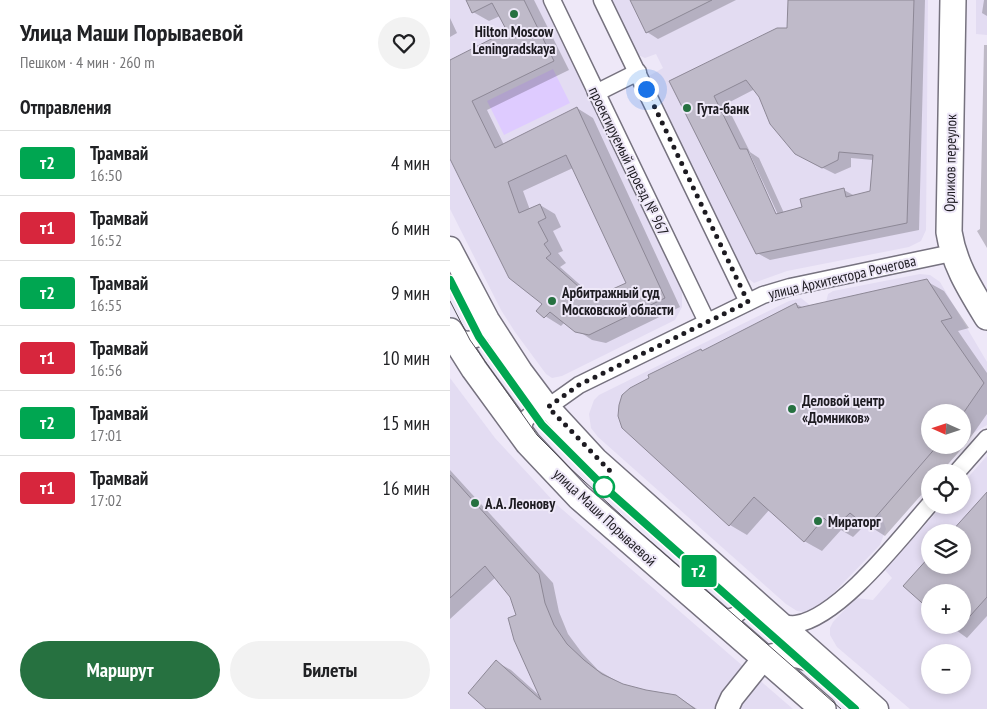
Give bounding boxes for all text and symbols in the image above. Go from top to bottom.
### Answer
marker: Hilton Moscow Leningradskaya [508,8,520,20]
text: Улица Маши Порываевой [20,17,243,48]
button: heart [378,17,430,69]
place label: Hilton Moscow Leningradskaya [473,22,555,58]
text: Пешком · 4 мин · 260 m [20,52,155,72]
your location [634,77,659,102]
street label: проектируемый проезд № 967 [585,84,673,238]
text: Отправления [20,95,111,119]
place label: Гута-банк [697,99,750,118]
marker: Гута-банк [681,102,693,114]
street label: Орликов переулок [940,114,960,212]
text: Трамвай [90,141,148,165]
text: т2 [40,151,55,174]
text: 4 мин [391,151,430,175]
text: 16:50 [90,165,122,185]
text: Трамвай [90,206,148,230]
text: т1 [40,216,55,239]
text: 6 мин [391,216,430,240]
text: 16:52 [90,230,122,250]
street label: улица Архитектора Рочегова [766,251,918,303]
text: Трамвай [90,271,148,295]
text: т2 [40,281,55,304]
text: 9 мин [391,281,430,305]
place label: Арбитражный суд Московской области [561,283,674,319]
text: 16:55 [90,295,122,315]
marker: Арбитражный суд Московской области [546,295,558,307]
text: Трамвай [90,336,148,360]
text: т1 [40,346,55,369]
text: 10 мин [382,346,430,370]
text: 16:56 [90,360,122,380]
place label: Деловой центр «Домников» [802,391,885,427]
text: Трамвай [90,401,148,425]
marker: Деловой центр «Домников» [786,403,798,415]
north arrow [921,404,971,454]
map controls [921,404,971,694]
text: т2 [40,411,55,434]
text: 15 мин [382,411,430,435]
text: 17:01 [90,425,122,445]
street label: улица Маши Порываевой [549,464,661,570]
button: locate [921,464,971,514]
text: Трамвай [90,466,148,490]
text: т1 [40,476,55,499]
text: 16 мин [382,476,430,500]
unlabelled marker [593,476,615,498]
text: 17:02 [90,490,122,510]
place label: А.А. Леонову [484,494,556,513]
marker: А.А. Леонову [469,497,481,509]
place label: Мираторг [828,512,881,531]
marker: Мираторг [812,515,824,527]
button: layers [921,524,971,574]
line badge: т2 [676,555,722,587]
text: т2 [692,559,706,582]
button: + [921,584,971,634]
button: Маршрут [20,641,220,699]
button: Билеты [230,641,430,699]
button: − [921,644,971,694]

